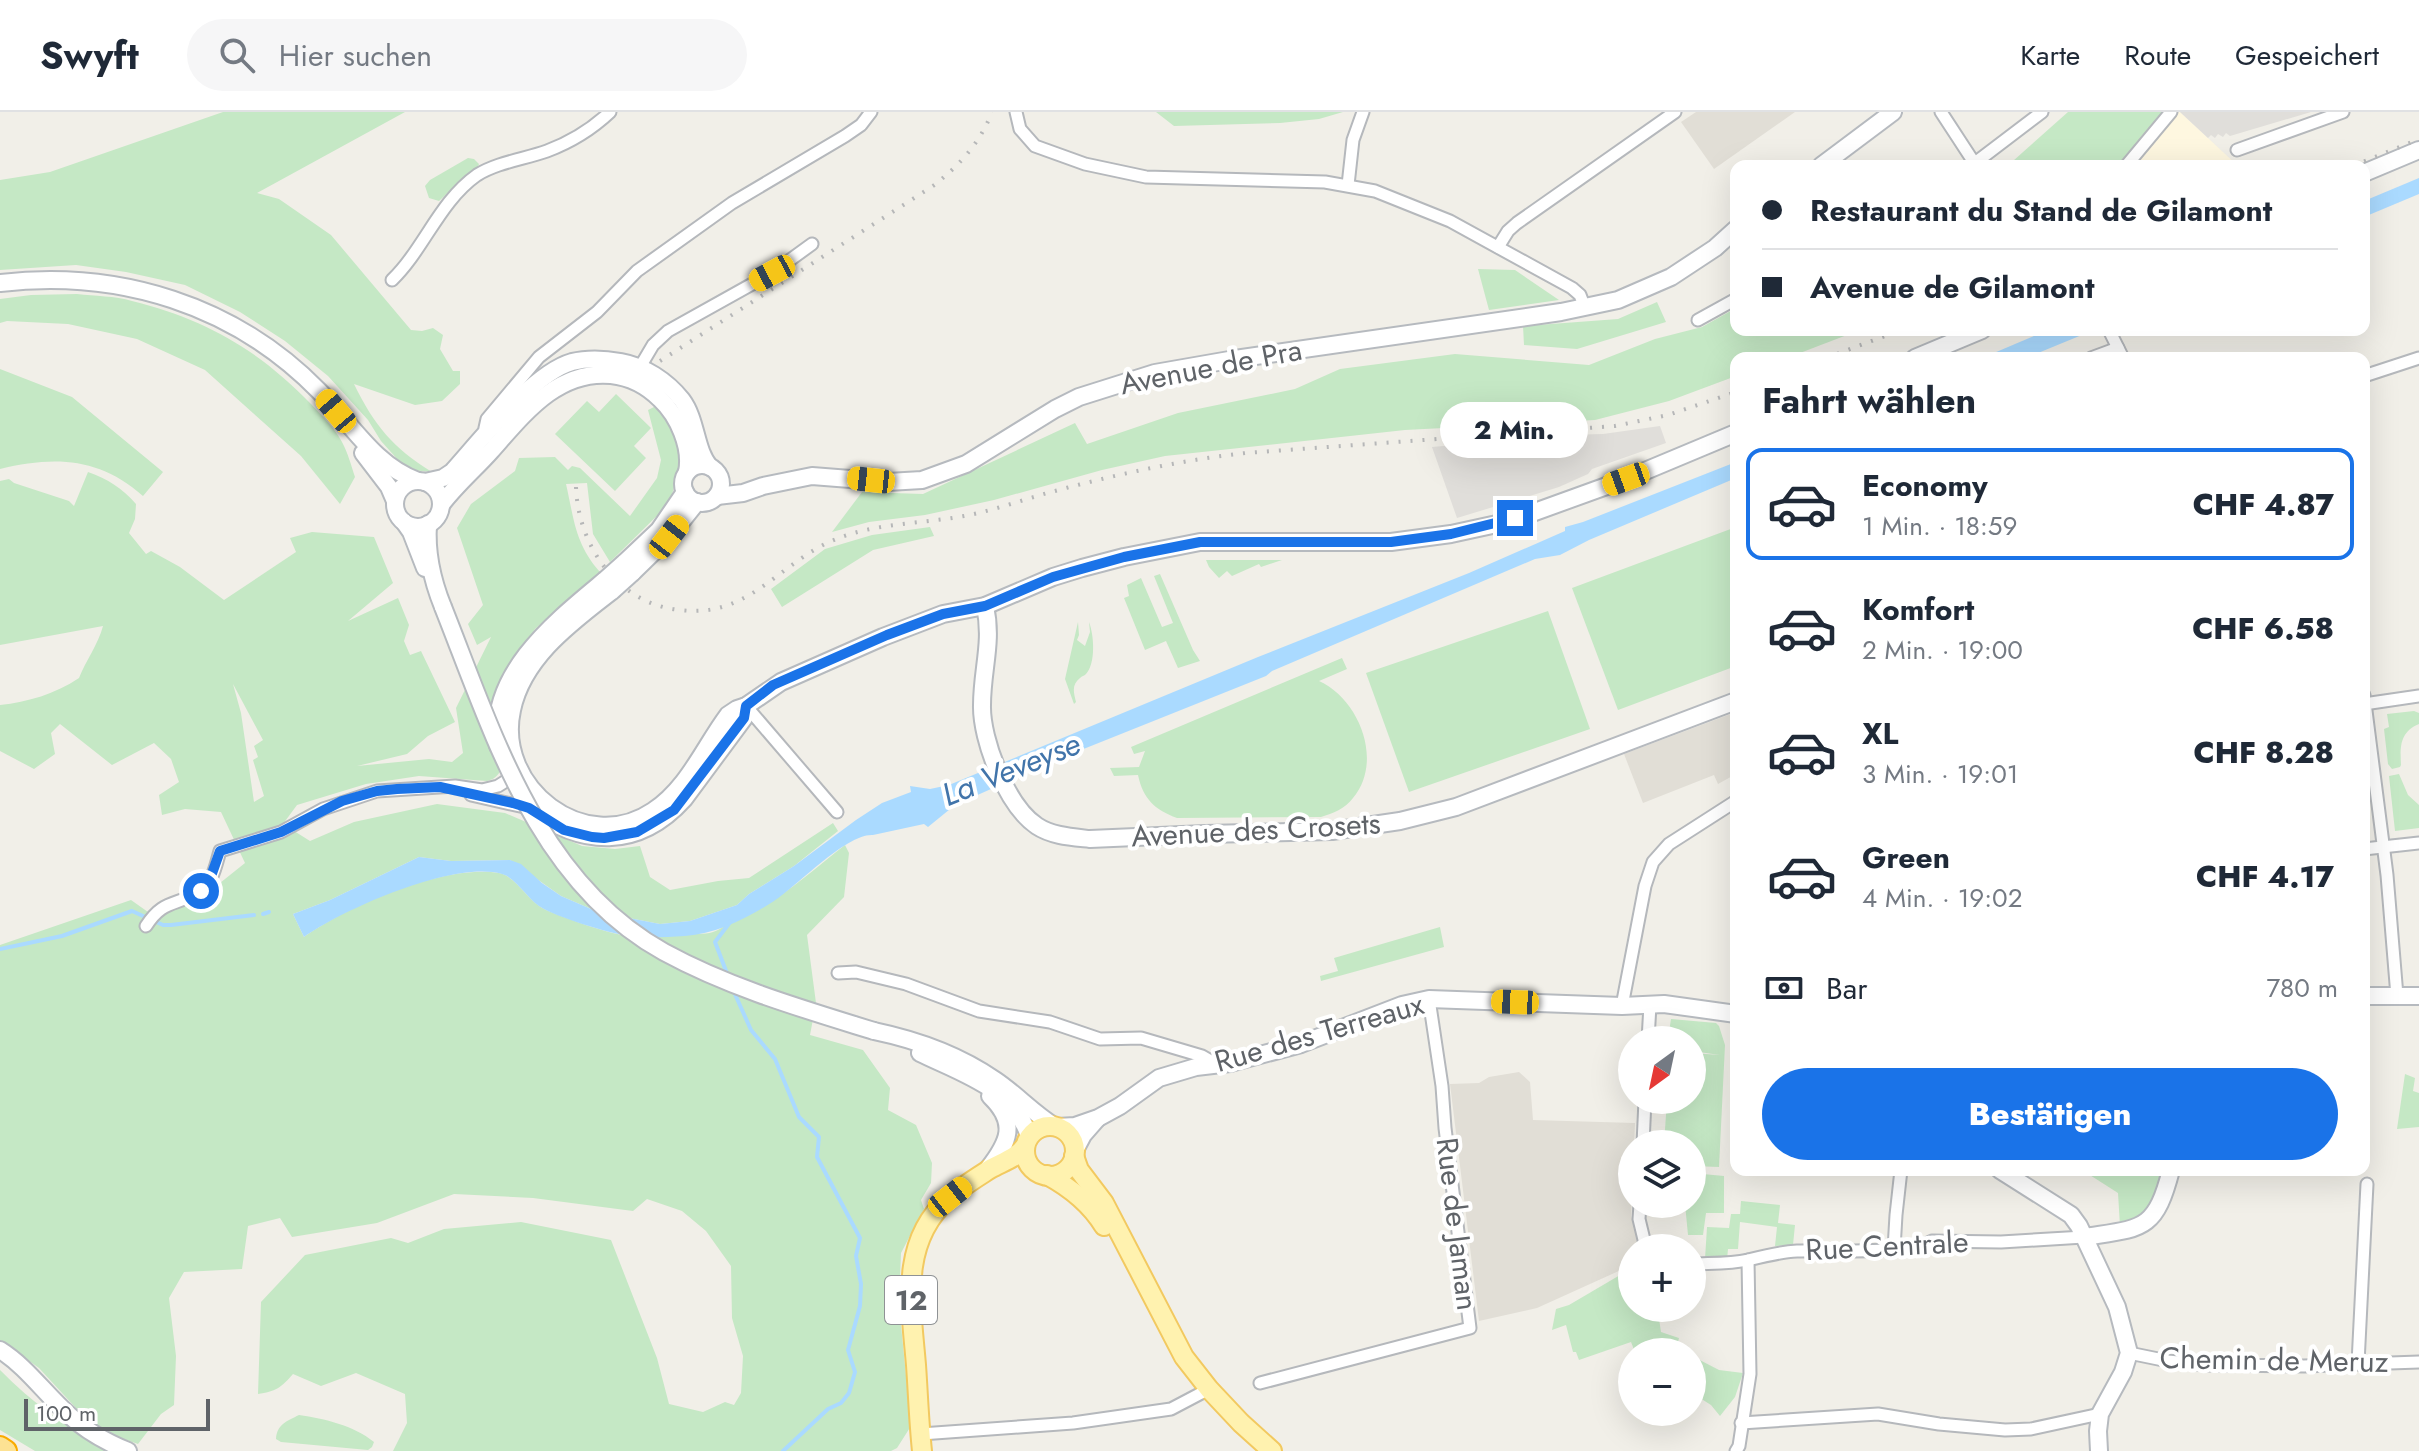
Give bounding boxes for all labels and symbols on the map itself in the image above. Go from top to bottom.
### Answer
car [745,251,799,295]
street label: Avenue de Pra [1116,328,1306,405]
car [311,385,361,437]
callout: 2 Min. [1441,402,1589,458]
car [1599,460,1653,498]
car [846,466,896,494]
route end [1497,500,1533,536]
car [645,511,693,563]
water label: La Veveyse [935,720,1087,818]
street label: Avenue des Crosets [1130,801,1382,858]
route start [183,873,219,909]
street label: Rue des Terreaux [1209,982,1429,1083]
car [1491,989,1539,1015]
north arrow [1618,1026,1706,1114]
street label: Rue de Jaman [1426,1135,1489,1313]
car [924,1173,976,1221]
street label: Rue Centrale [1804,1220,1970,1271]
road number: 12 [885,1276,937,1324]
street label: Chemin de Meruz [2159,1336,2389,1383]
scale bar [24,1395,210,1431]

